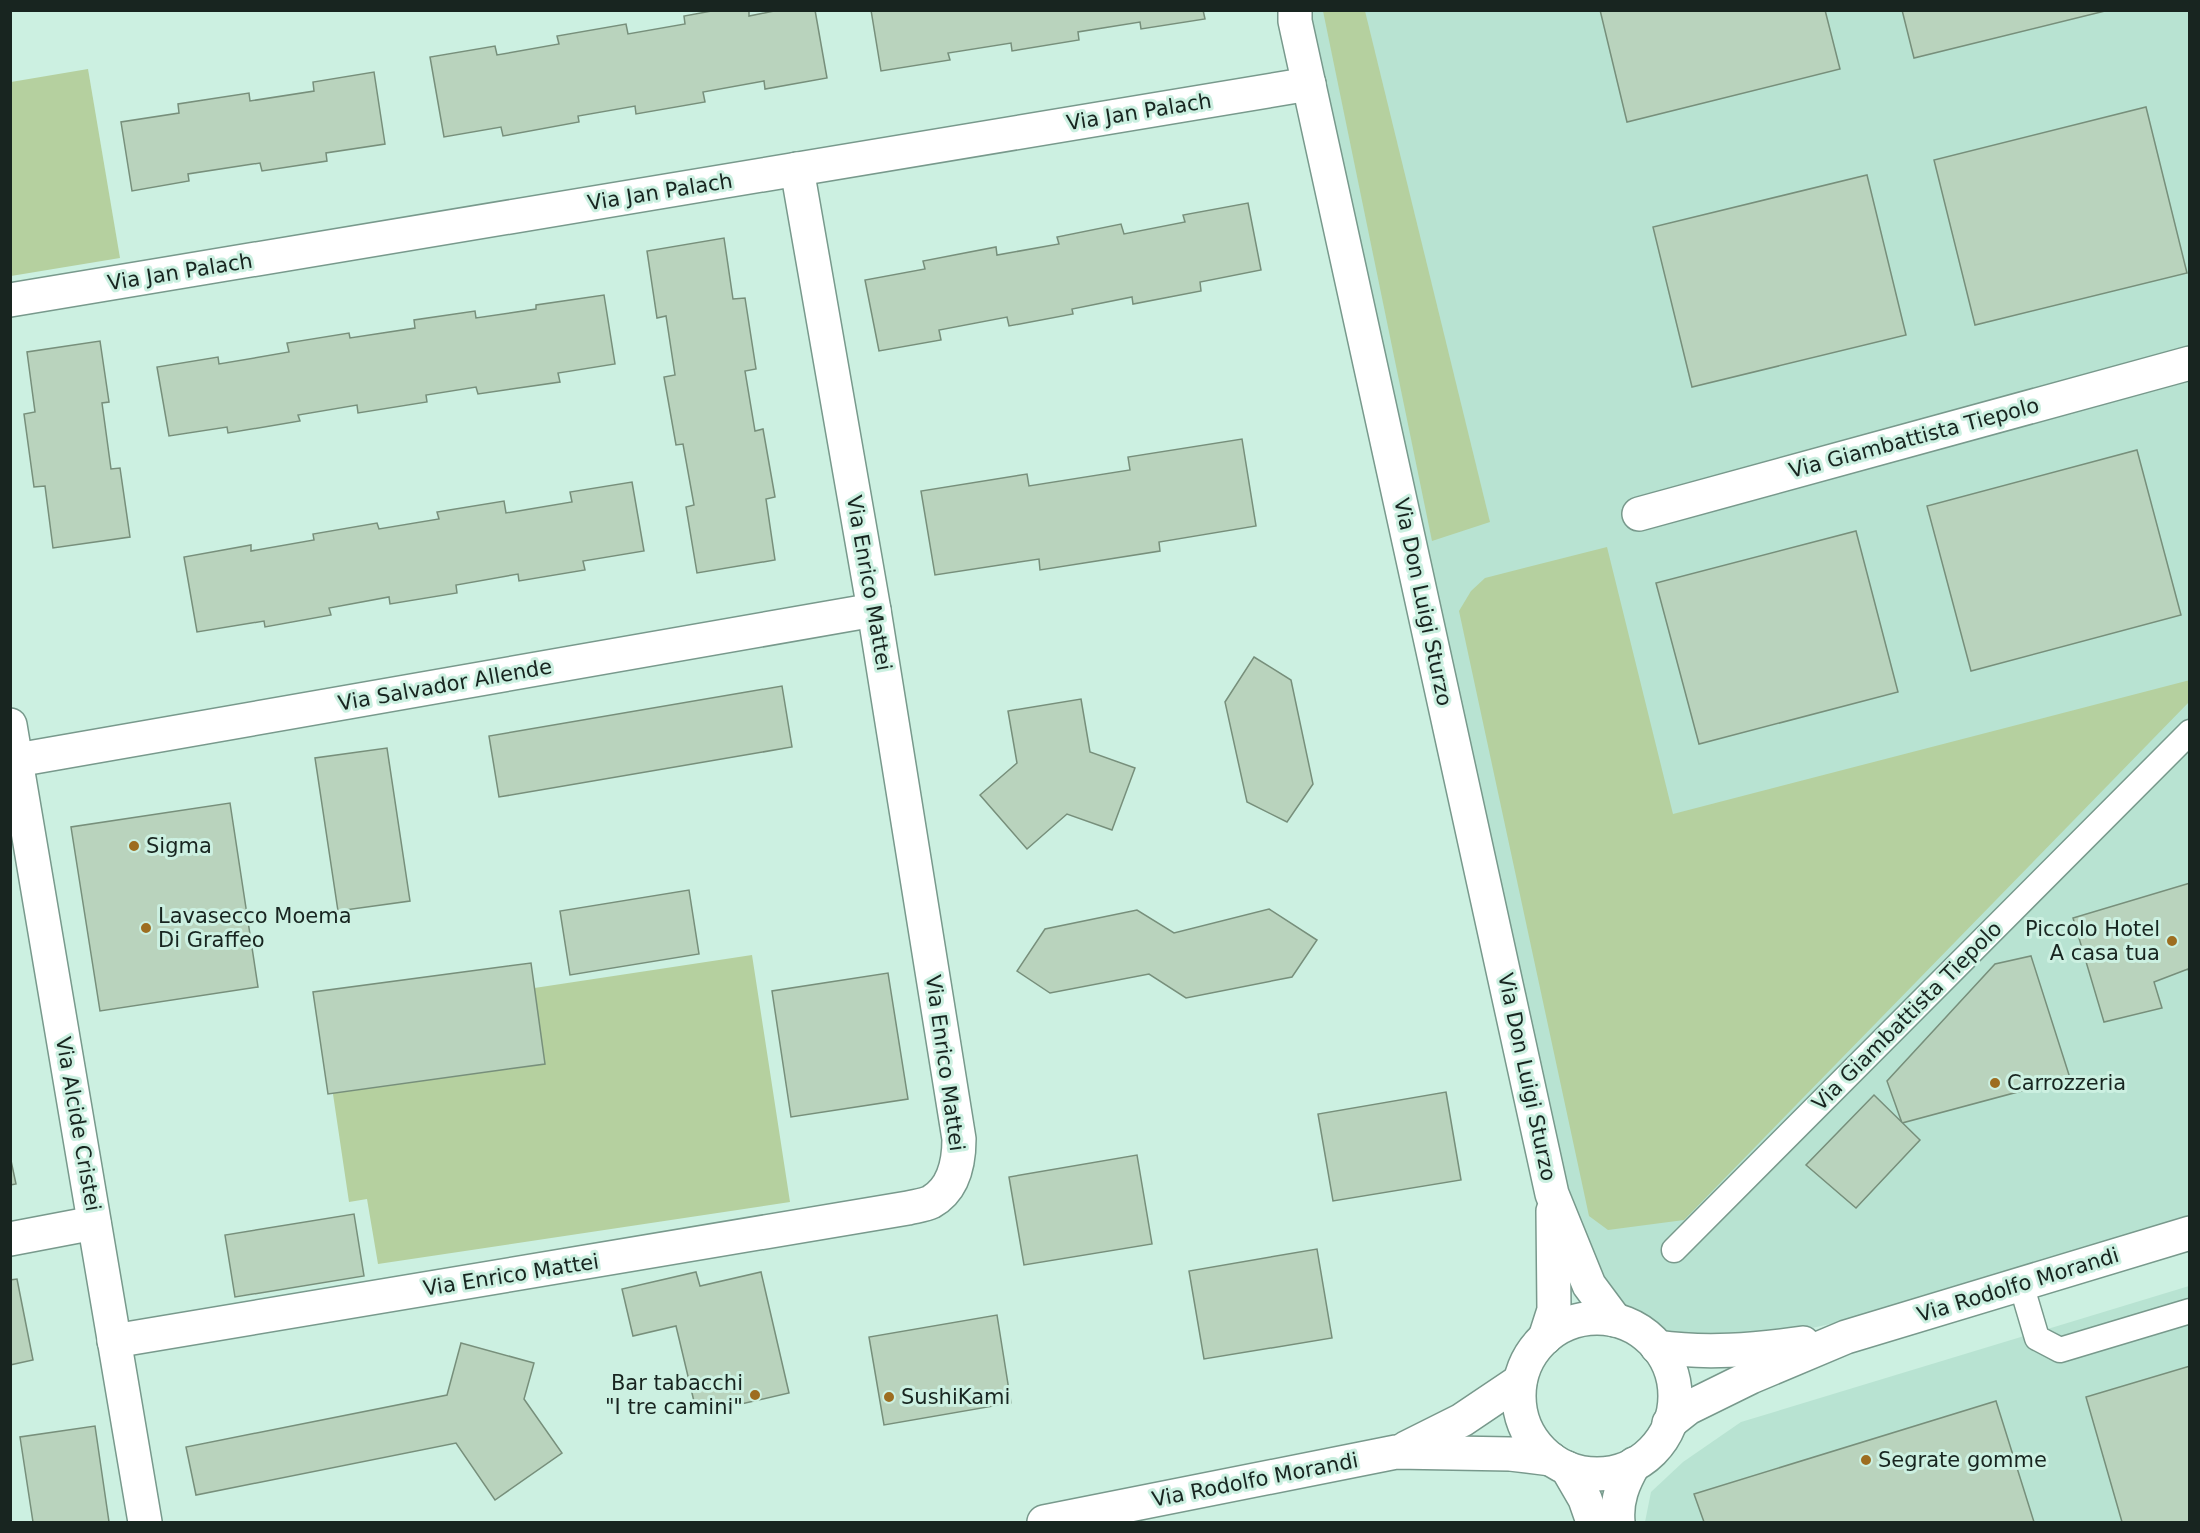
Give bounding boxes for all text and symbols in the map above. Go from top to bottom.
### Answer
street label: Via Jan Palach [1065,89,1213,135]
street label: Via Jan Palach [586,169,734,215]
street label: Via Jan Palach [106,249,254,295]
street label: Via Giambattista Tiepolo [1786,393,2042,483]
street label: Via Enrico Mattei [842,493,896,673]
street label: Via Don Luigi Sturzo [1389,496,1457,708]
street label: Via Salvador Allende [336,654,554,716]
place label: Sigma [146,834,212,858]
marker: Sigma [127,839,141,853]
place label: Lavasecco Moema Di Graffeo [158,904,352,952]
street label: Via Giambattista Tiepolo [1807,916,2007,1116]
place label: Piccolo Hotel A casa tua [2025,917,2160,965]
marker: Lavasecco Moema Di Graffeo [139,921,153,935]
marker: Piccolo Hotel A casa tua [2165,934,2179,948]
street label: Via Don Luigi Sturzo [1493,971,1561,1183]
street label: Via Enrico Mattei [921,973,969,1153]
street label: Via Alcide Cristei [51,1035,105,1213]
place label: Carrozzeria [2007,1071,2126,1095]
marker: Carrozzeria [1988,1076,2002,1090]
street label: Via Rodolfo Morandi [1914,1243,2122,1327]
street label: Via Enrico Mattei [421,1249,601,1301]
place label: Bar tabacchi "I tre camini" [605,1371,743,1419]
place label: SushiKami [901,1385,1010,1409]
marker: Bar tabacchi "I tre camini" [748,1388,762,1402]
marker: SushiKami [882,1390,896,1404]
street label: Via Rodolfo Morandi [1150,1448,1360,1512]
place label: Segrate gomme [1878,1448,2047,1472]
marker: Segrate gomme [1859,1453,1873,1467]

